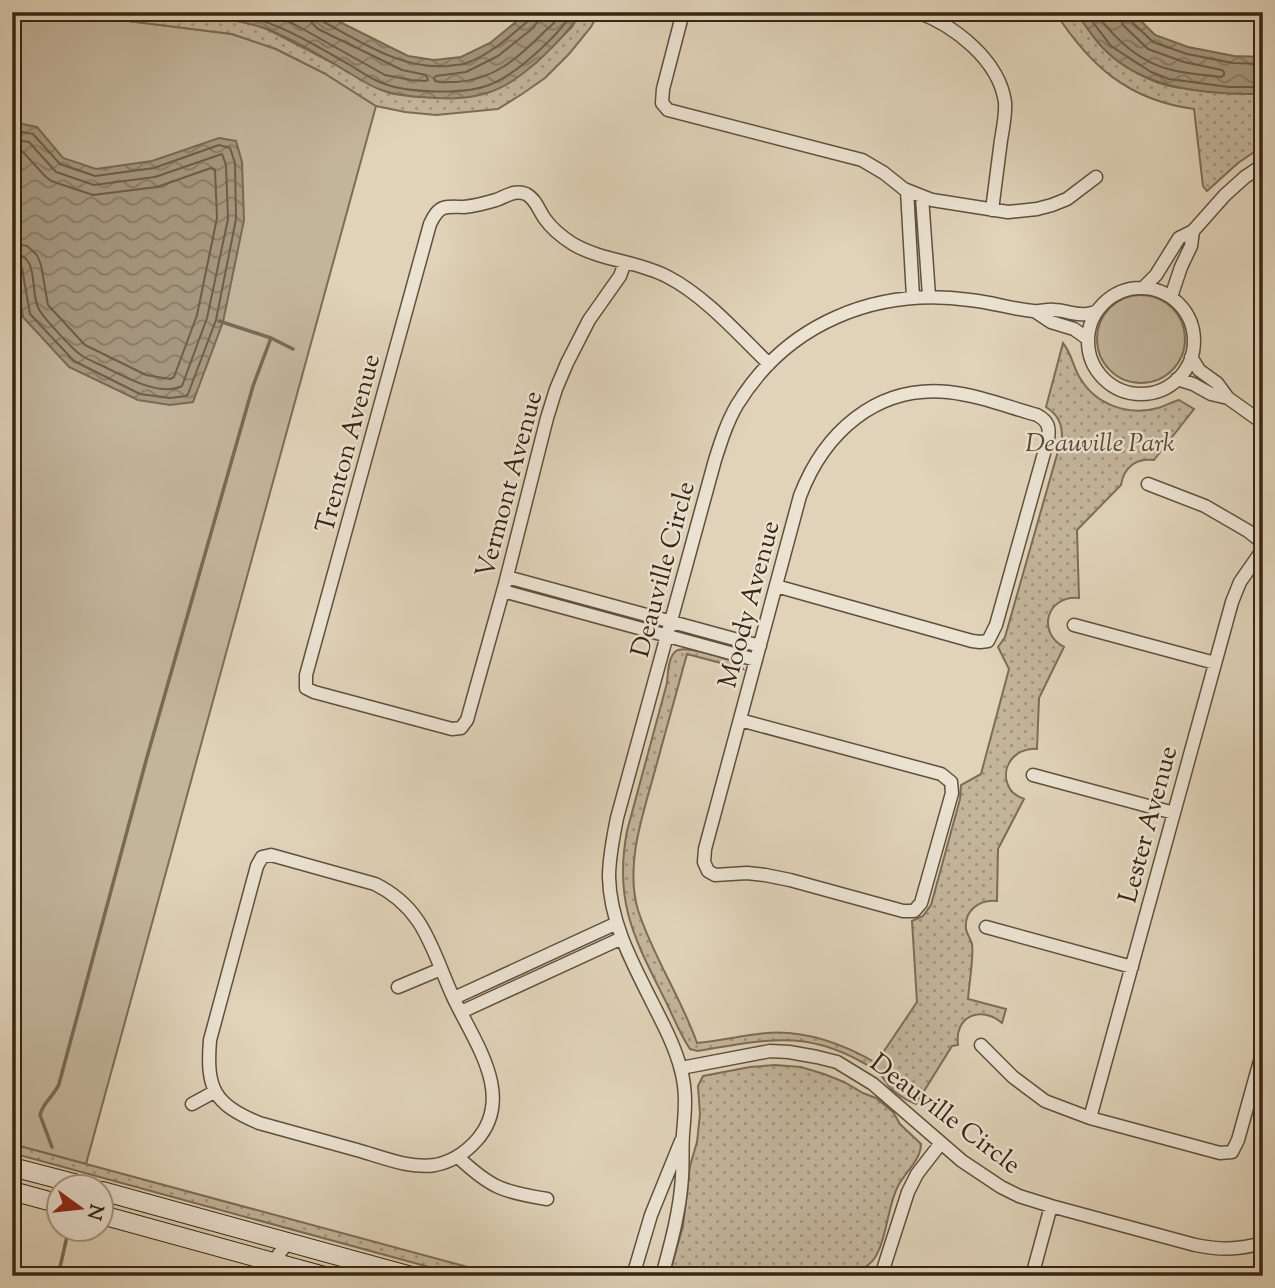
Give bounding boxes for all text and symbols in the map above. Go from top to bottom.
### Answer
street label: Trenton Avenue [308,350,391,537]
street label: Vermont Avenue [468,387,553,582]
park label: Deauville Park [1025,426,1175,463]
street label: Deauville Circle [623,478,706,662]
street label: Moody Avenue [710,517,791,692]
street label: Lester Avenue [1111,742,1188,907]
street label: Deauville Circle [861,1046,1028,1184]
north arrow [46,1172,116,1242]
text: N [79,1201,109,1223]

